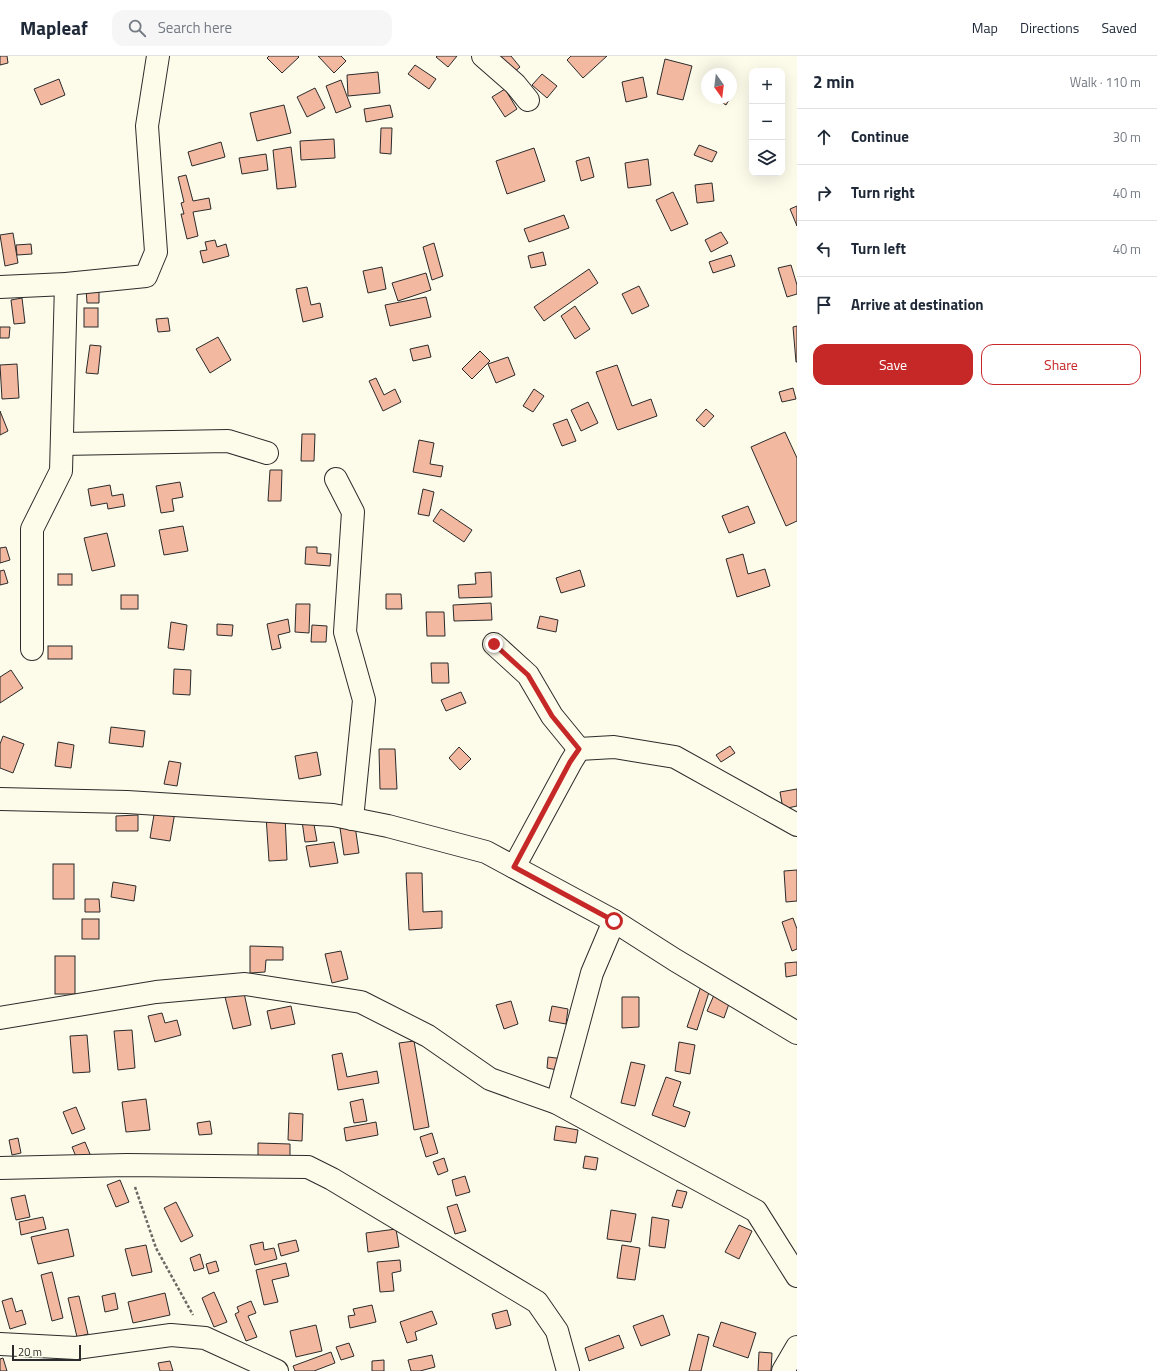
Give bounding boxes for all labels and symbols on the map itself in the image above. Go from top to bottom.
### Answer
north arrow [701,68,737,104]
route end [485,635,503,653]
route start [605,912,623,930]
scale bar [12,1343,81,1362]

